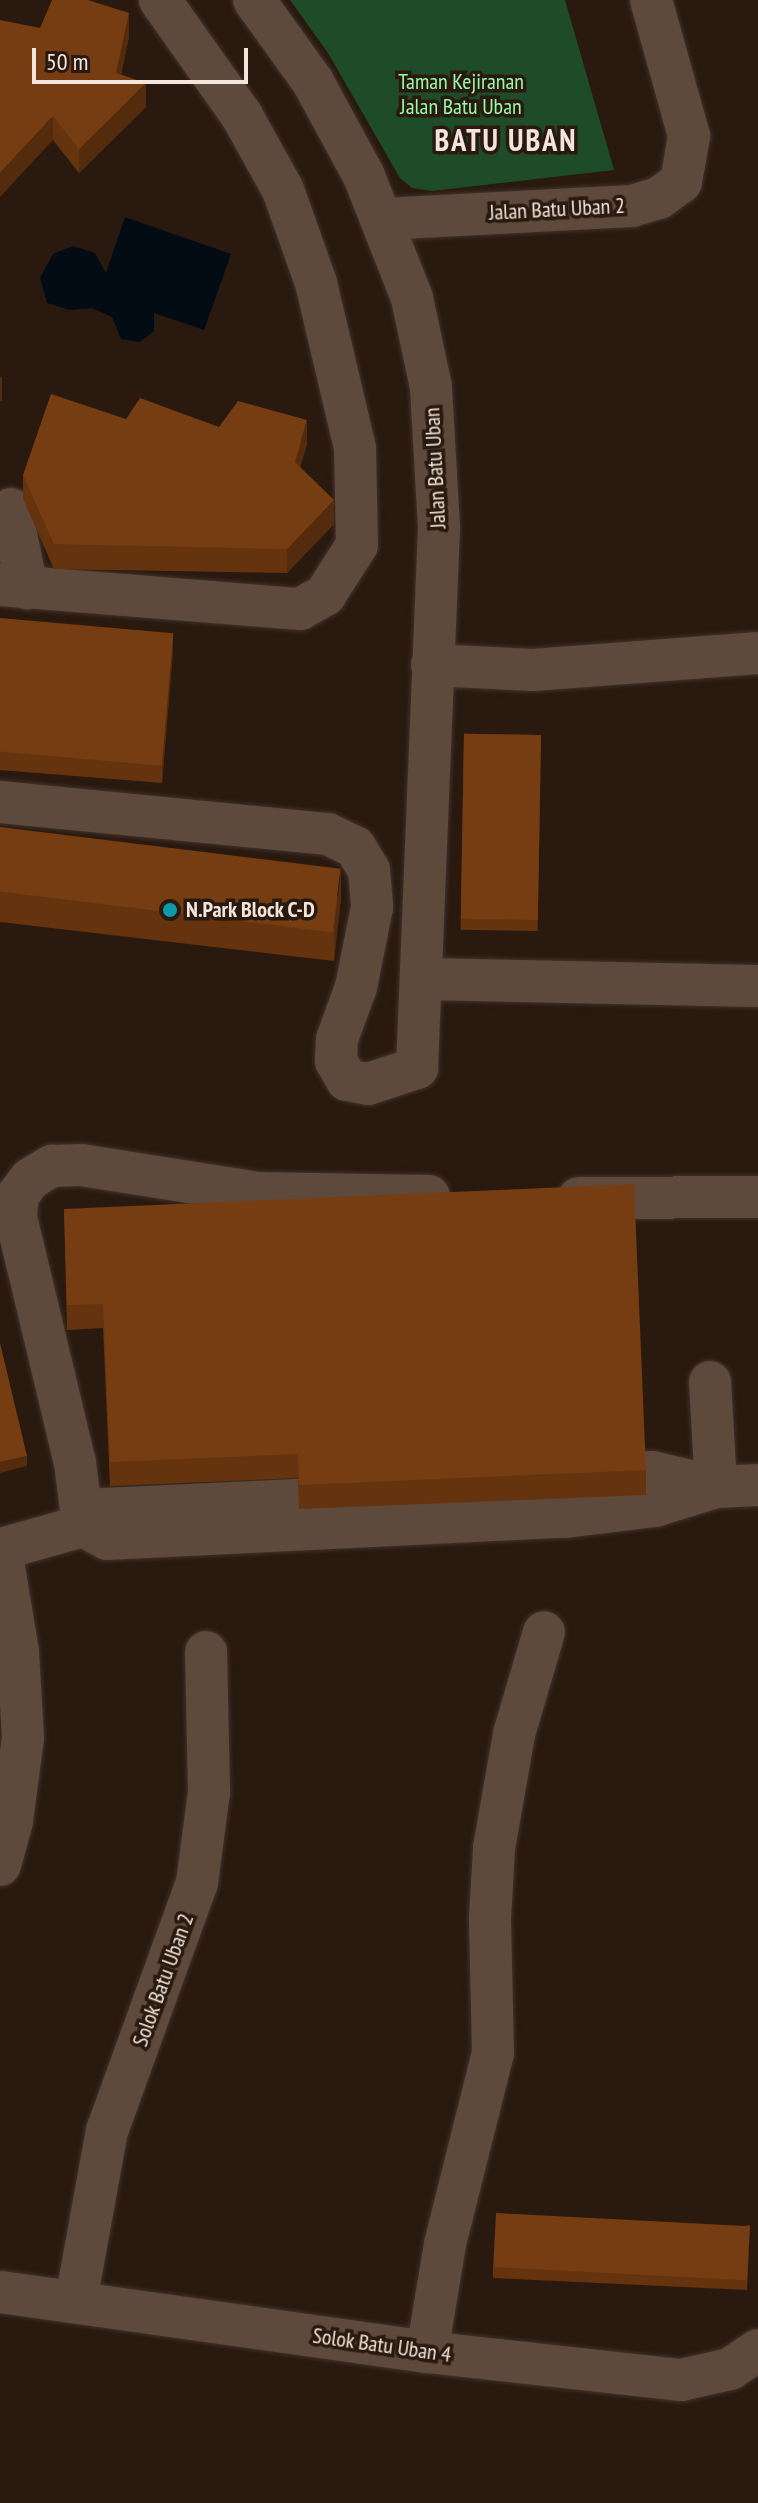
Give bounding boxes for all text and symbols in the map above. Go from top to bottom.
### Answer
scale bar [36,32,252,82]
text: 50 m [46,46,88,77]
park label: Taman Kejiranan Jalan Batu Uban [398,68,524,120]
district label: BATU UBAN [435,122,577,158]
street label: Jalan Batu Uban 2 [488,192,626,226]
street label: Jalan Batu Uban [419,407,451,529]
place label: N.Park Block C-D [186,897,316,923]
marker: N.Park Block C-D [161,901,179,919]
street label: Solok Batu Uban 2 [127,1910,199,2050]
street label: Solok Batu Uban 4 [311,2322,453,2368]

